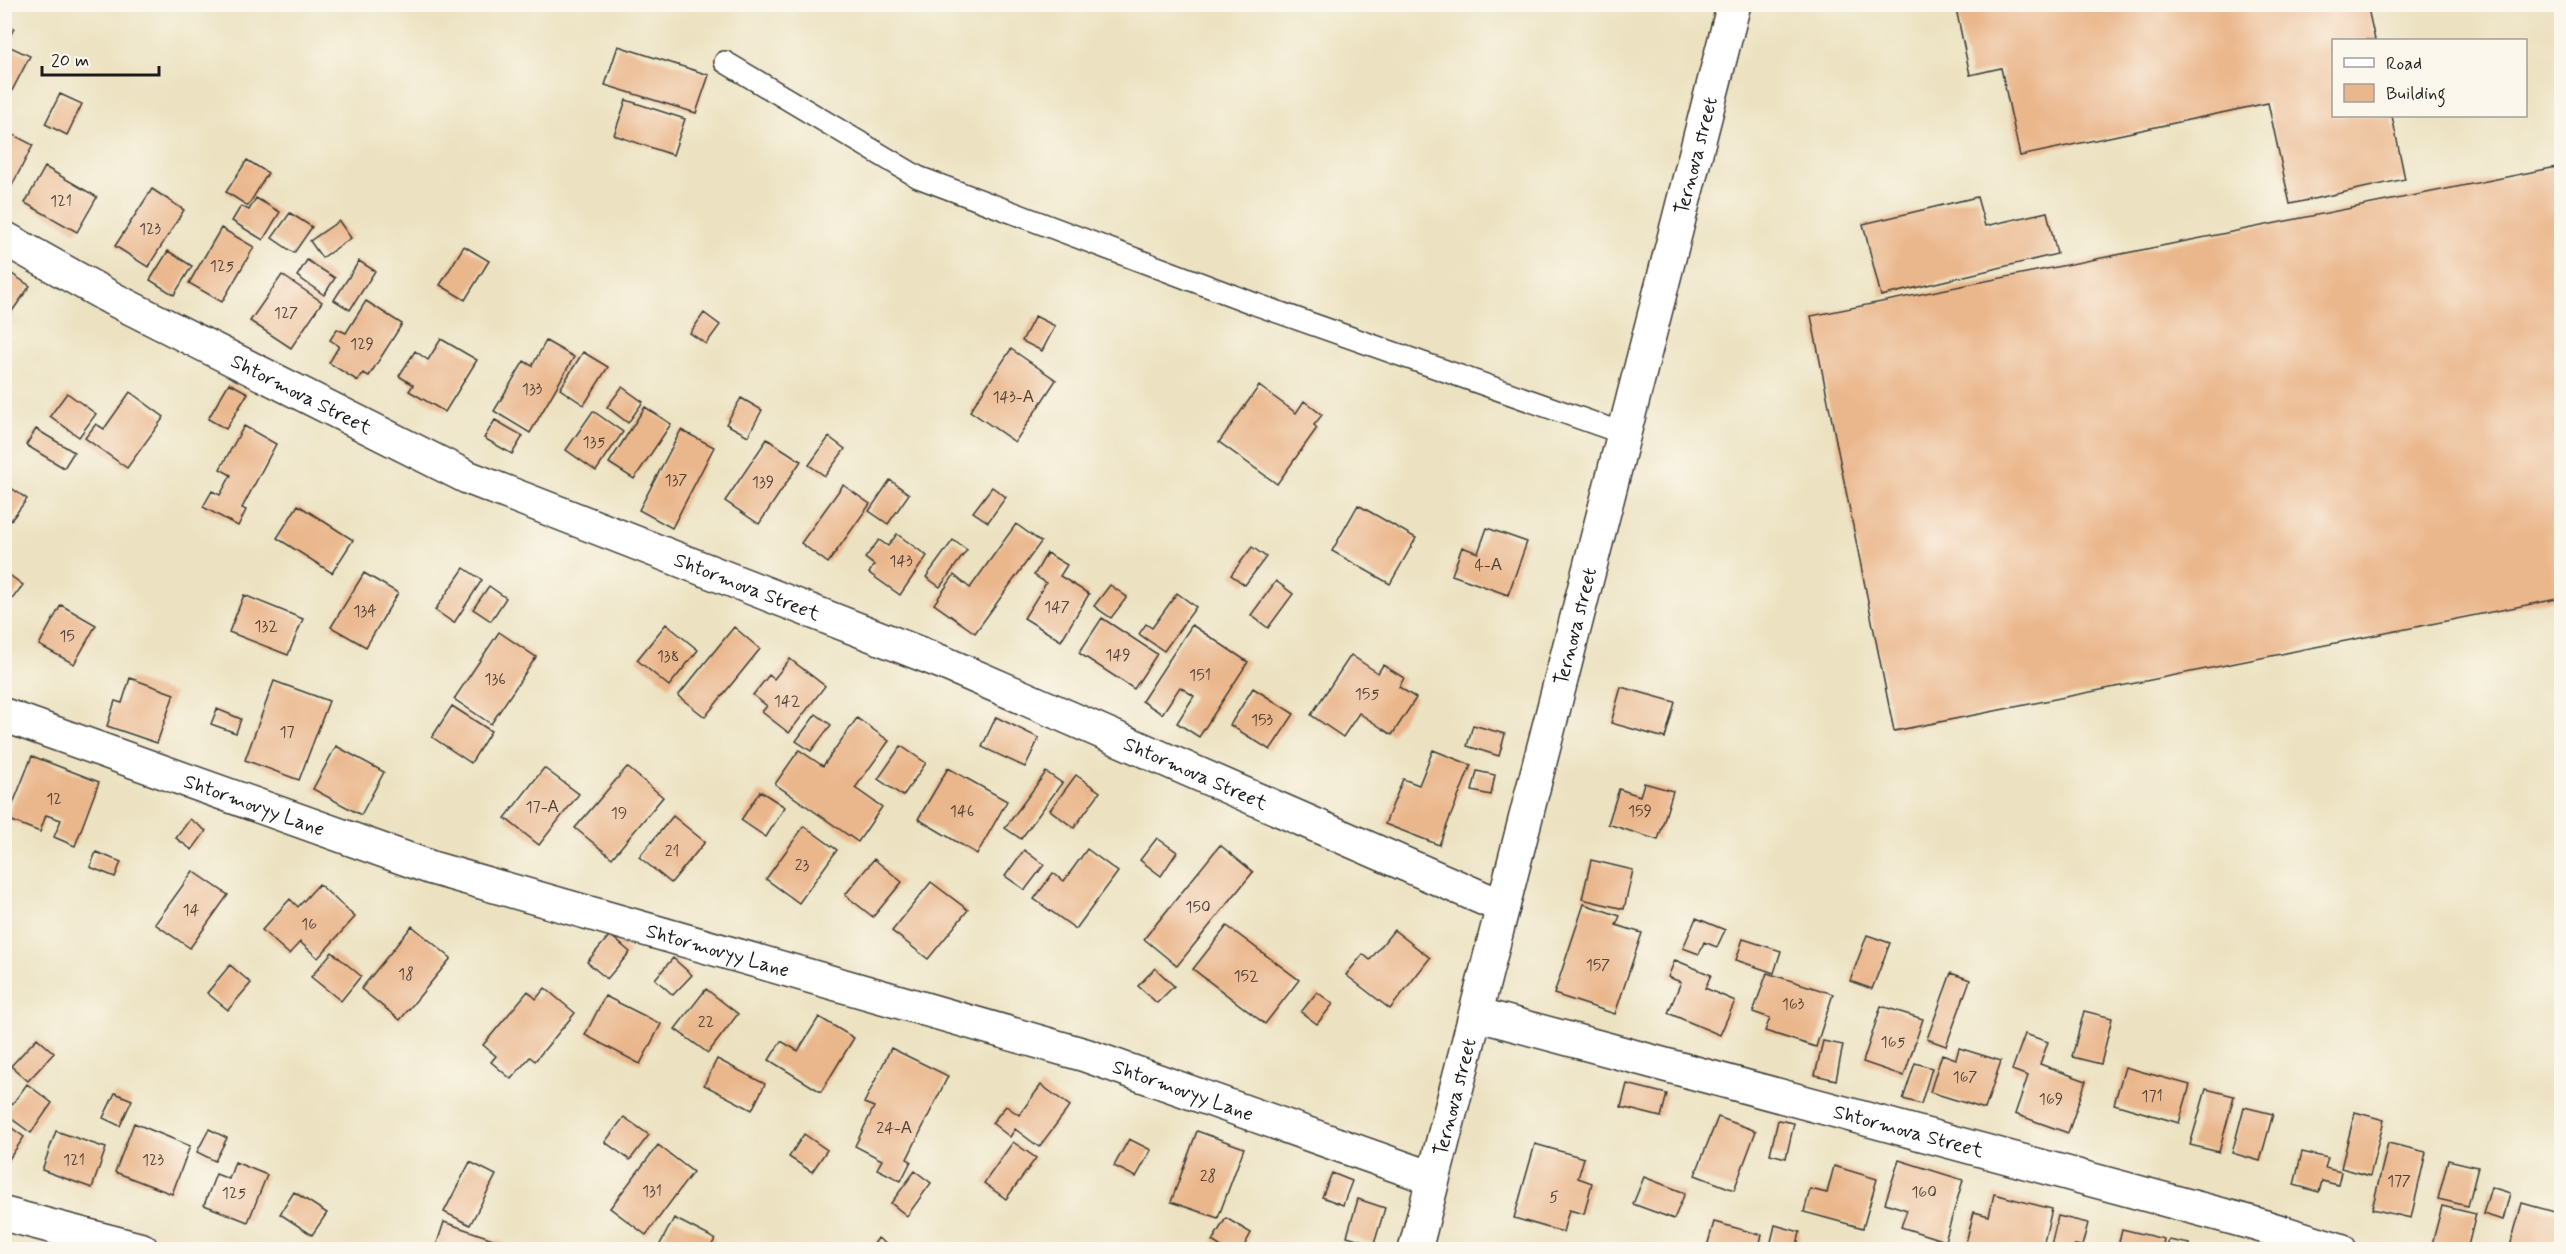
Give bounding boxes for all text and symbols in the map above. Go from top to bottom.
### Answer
scale bar [42,39,159,77]
legend [2332,39,2527,117]
text: 20 m [51,49,89,73]
text: Road [2386,52,2422,76]
text: Building [2386,82,2446,108]
street label: Ternova street [1669,94,1725,217]
house number: 121 [50,191,72,212]
house number: 123 [139,219,162,240]
house number: 125 [210,256,234,277]
house number: 127 [274,303,298,324]
house number: 129 [350,334,374,355]
street label: Shtormova Street [226,348,376,442]
house number: 133 [522,379,543,400]
house number: 143-А [992,387,1034,408]
house number: 135 [583,432,606,453]
house number: 137 [665,470,687,491]
house number: 139 [752,472,774,493]
street label: Shtormova Street [670,547,824,628]
house number: 143 [889,551,913,572]
house number: 4-А [1474,555,1502,576]
street label: Ternova street [1548,565,1604,688]
house number: 147 [1044,597,1070,618]
house number: 134 [353,601,377,622]
house number: 132 [254,616,278,637]
house number: 15 [59,626,75,647]
house number: 149 [1105,645,1131,666]
house number: 138 [657,646,679,667]
house number: 151 [1189,665,1211,686]
house number: 136 [484,669,506,690]
house number: 155 [1355,684,1379,705]
house number: 142 [774,691,801,712]
house number: 153 [1251,710,1274,731]
house number: 17 [279,722,295,743]
street label: Shtormova Street [1119,731,1272,818]
street label: Shtormovyy Lane [180,768,328,844]
house number: 12 [46,789,62,810]
house number: 17-А [525,797,559,818]
house number: 146 [950,801,974,822]
house number: 159 [1628,801,1652,822]
house number: 19 [611,803,627,824]
house number: 21 [665,841,679,862]
house number: 23 [795,855,810,876]
house number: 150 [1185,897,1211,918]
house number: 14 [183,900,200,921]
house number: 16 [301,914,317,935]
street label: Shtormovyy Lane [643,918,792,985]
house number: 157 [1586,955,1610,976]
house number: 18 [398,964,414,985]
house number: 152 [1233,966,1259,987]
house number: 163 [1782,994,1805,1015]
house number: 22 [698,1012,714,1033]
house number: 165 [1881,1032,1906,1053]
street label: Ternova street [1428,1036,1484,1159]
street label: Shtormovyy Lane [1109,1054,1257,1129]
house number: 167 [1953,1067,1978,1088]
house number: 171 [2141,1086,2163,1107]
house number: 169 [2039,1089,2063,1110]
street label: Shtormova Street [1830,1099,1987,1165]
house number: 24-А [876,1118,912,1139]
house number: 121 [63,1150,85,1171]
house number: 123 [142,1150,165,1171]
house number: 28 [1200,1166,1216,1187]
house number: 177 [2387,1171,2411,1192]
house number: 131 [642,1181,662,1202]
house number: 160 [1911,1182,1937,1203]
house number: 125 [222,1183,246,1204]
house number: 5 [1549,1187,1559,1208]

